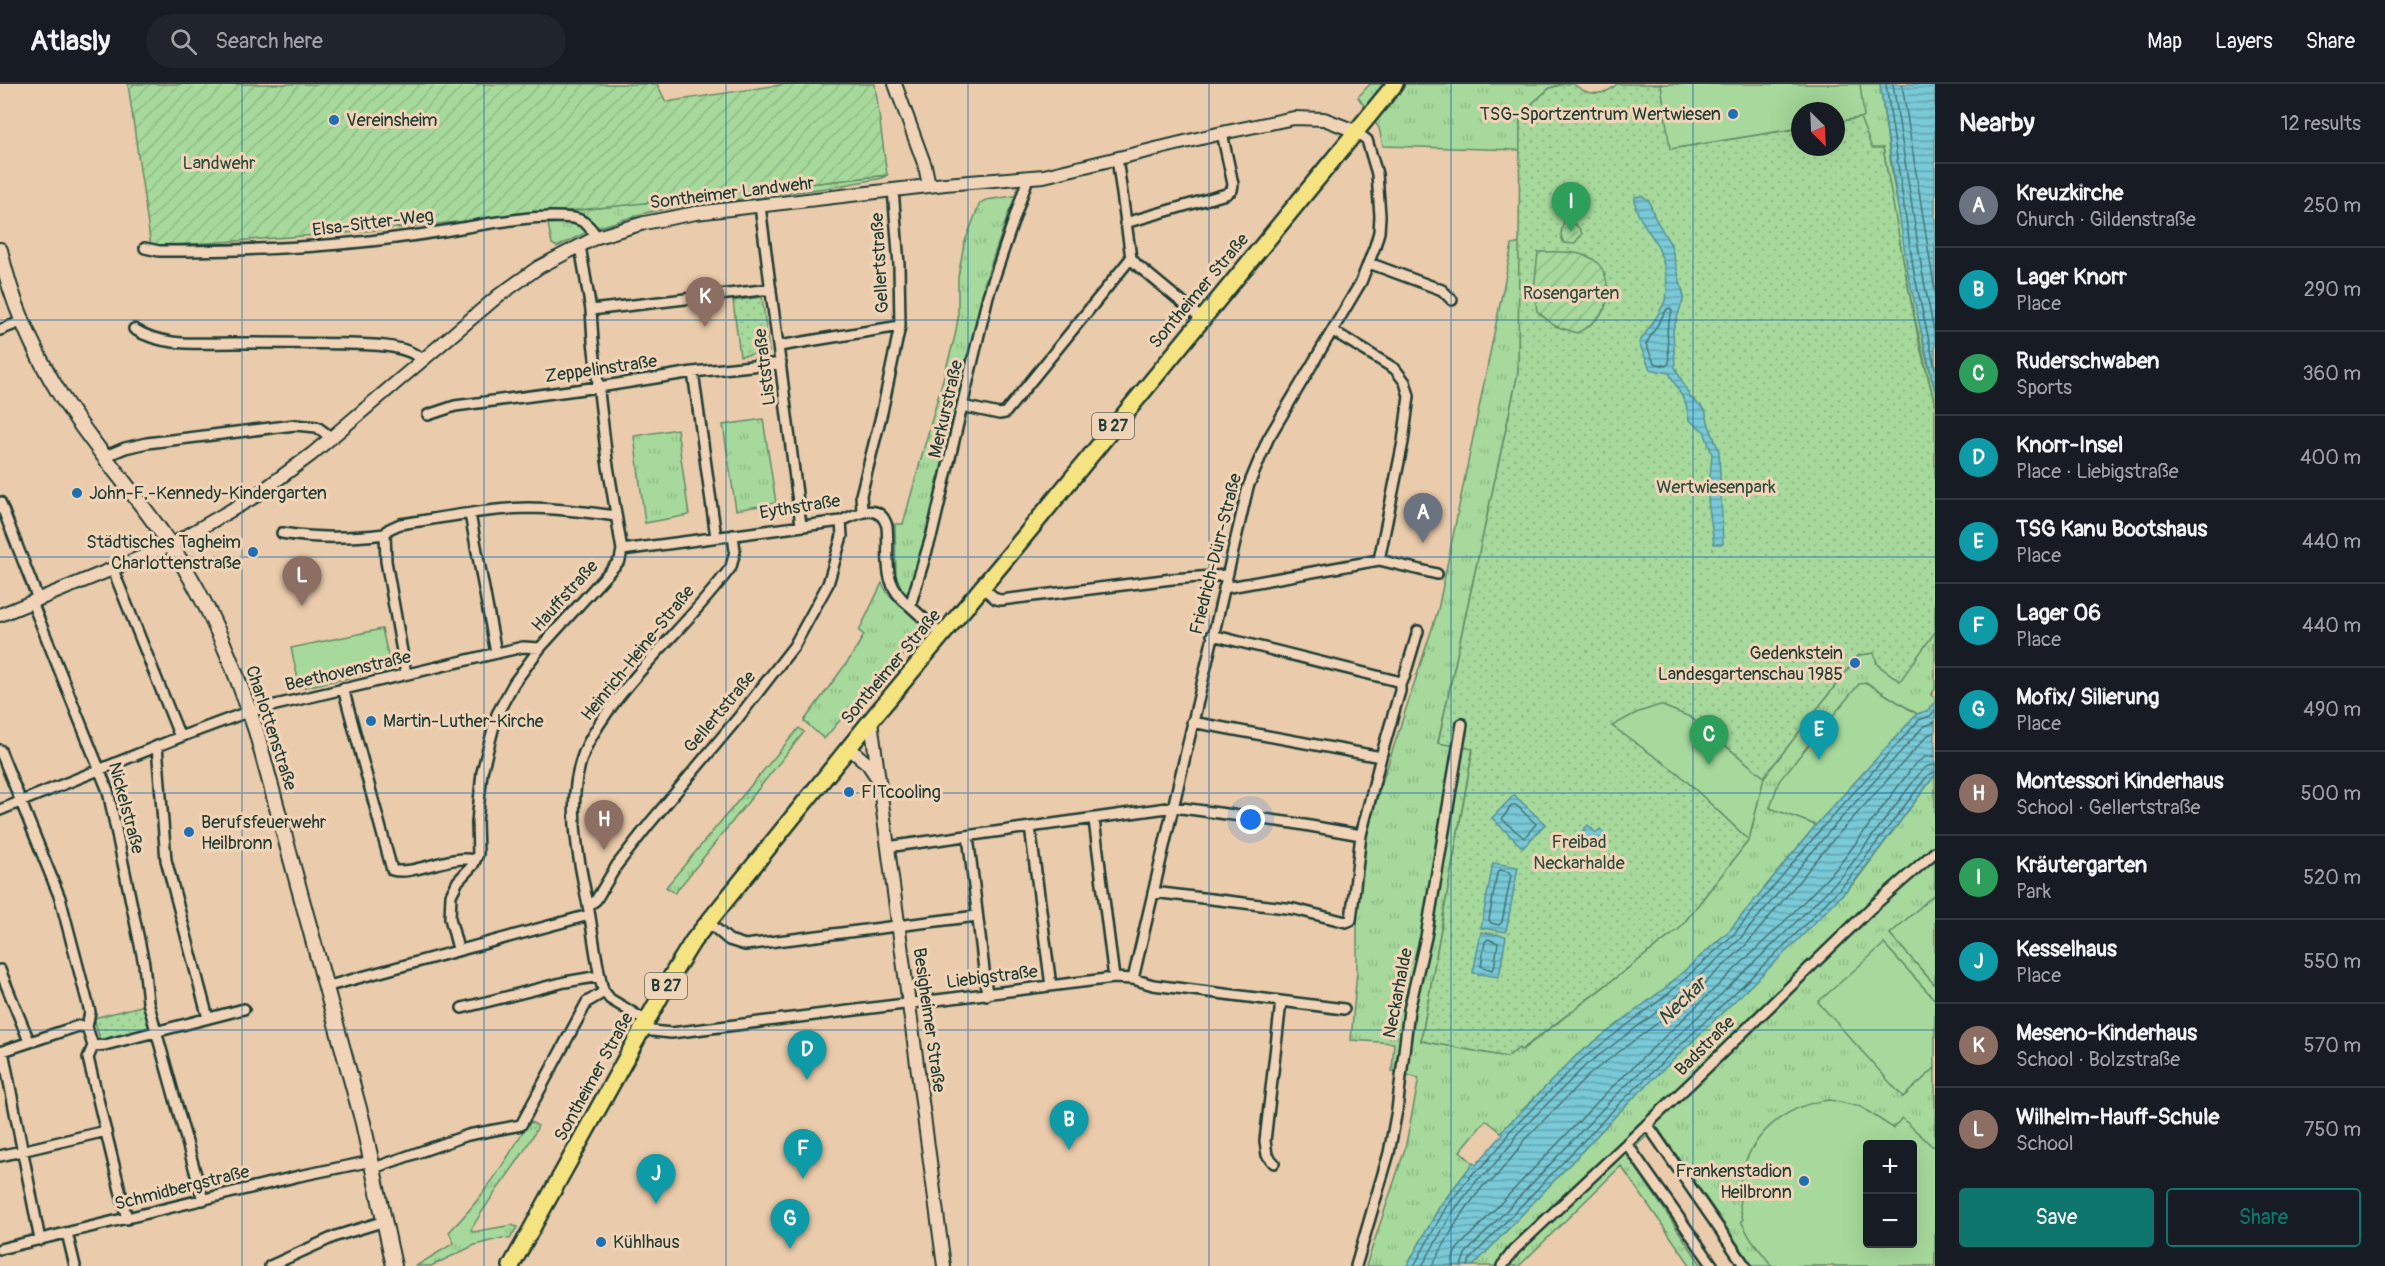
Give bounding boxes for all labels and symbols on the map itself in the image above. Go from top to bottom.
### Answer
north arrow [1791,102,1845,156]
place label: TSG-Sportzentrum Wertwiesen [1480,103,1721,126]
marker: TSG-Sportzentrum Wertwiesen [1726,107,1740,121]
place label: Vereinsheim [346,109,438,132]
marker: Vereinsheim [327,113,341,127]
park label: Landwehr [183,152,256,175]
street label: Sontheimer Landwehr [649,171,816,214]
pin: I [1552,182,1590,232]
street label: Elsa-Sitter-Weg [311,204,435,242]
street label: Gellertstraße [866,212,894,314]
street label: Sontheimer Straße [1144,228,1254,353]
pin: K [686,278,724,327]
park label: Rosengarten [1523,282,1619,305]
street label: Liststraße [749,327,781,407]
street label: Zeppelinstraße [543,350,659,388]
street label: Merkurstraße [924,358,968,460]
road number: B 27 [1092,413,1134,439]
street label: Friedrich-Dürr-Straße [1185,471,1247,637]
park label: Wertwiesenpark [1656,476,1776,499]
place label: John-F.-Kennedy-Kindergarten [89,482,327,505]
marker: John-F.-Kennedy-Kindergarten [70,486,84,500]
street label: Eythstraße [758,489,842,525]
pin: A [1404,494,1442,543]
place label: Städtisches Tagheim Charlottenstraße [86,531,241,575]
marker: Städtisches Tagheim Charlottenstraße [246,545,260,559]
street label: Hauffstraße [527,555,603,637]
pin: L [282,556,322,606]
street label: Heinrich-Heine-Straße [576,580,700,726]
street label: Sontheimer Straße [836,604,946,729]
place label: Gedenkstein Landesgartenschau 1985 [1658,642,1843,686]
street label: Beethovenstraße [283,645,413,697]
marker: Gedenkstein Landesgartenschau 1985 [1848,656,1862,670]
street label: Charlottenstraße [240,663,302,793]
street label: Gellertstraße [679,666,761,758]
place label: Martin-Luther-Kirche [383,710,544,733]
pin: E [1800,710,1838,760]
marker: Martin-Luther-Kirche [364,714,378,728]
pin: C [1690,716,1728,765]
street label: Nickelstraße [103,760,149,856]
place label: FITcooling [861,781,941,804]
marker: FITcooling [842,785,856,799]
pin: H [584,800,624,850]
your location [1236,805,1265,834]
place label: Berufsfeuerwehr Heilbronn [201,811,327,855]
marker: Berufsfeuerwehr Heilbronn [182,825,196,839]
park label: Freibad Neckarhalde [1533,831,1625,875]
street label: Besigheimer Straße [907,946,951,1094]
street label: Neckarhalde [1378,946,1418,1040]
street label: Liebigstraße [945,960,1039,994]
water label: Neckar [1652,970,1714,1030]
road number: B 27 [645,973,687,999]
street label: Sontheimer Straße [549,1008,639,1145]
street label: Badstraße [1670,1011,1740,1081]
pin: D [788,1030,826,1080]
pin: B [1050,1100,1088,1150]
pin: F [784,1130,822,1179]
pin: J [636,1154,676,1204]
street label: Schmidbergstraße [112,1160,252,1216]
place label: Frankenstadion Heilbronn [1676,1160,1792,1204]
marker: Frankenstadion Heilbronn [1797,1174,1811,1188]
pin: G [770,1200,810,1249]
place label: Kühlhaus [613,1231,679,1254]
marker: Kühlhaus [594,1235,608,1249]

